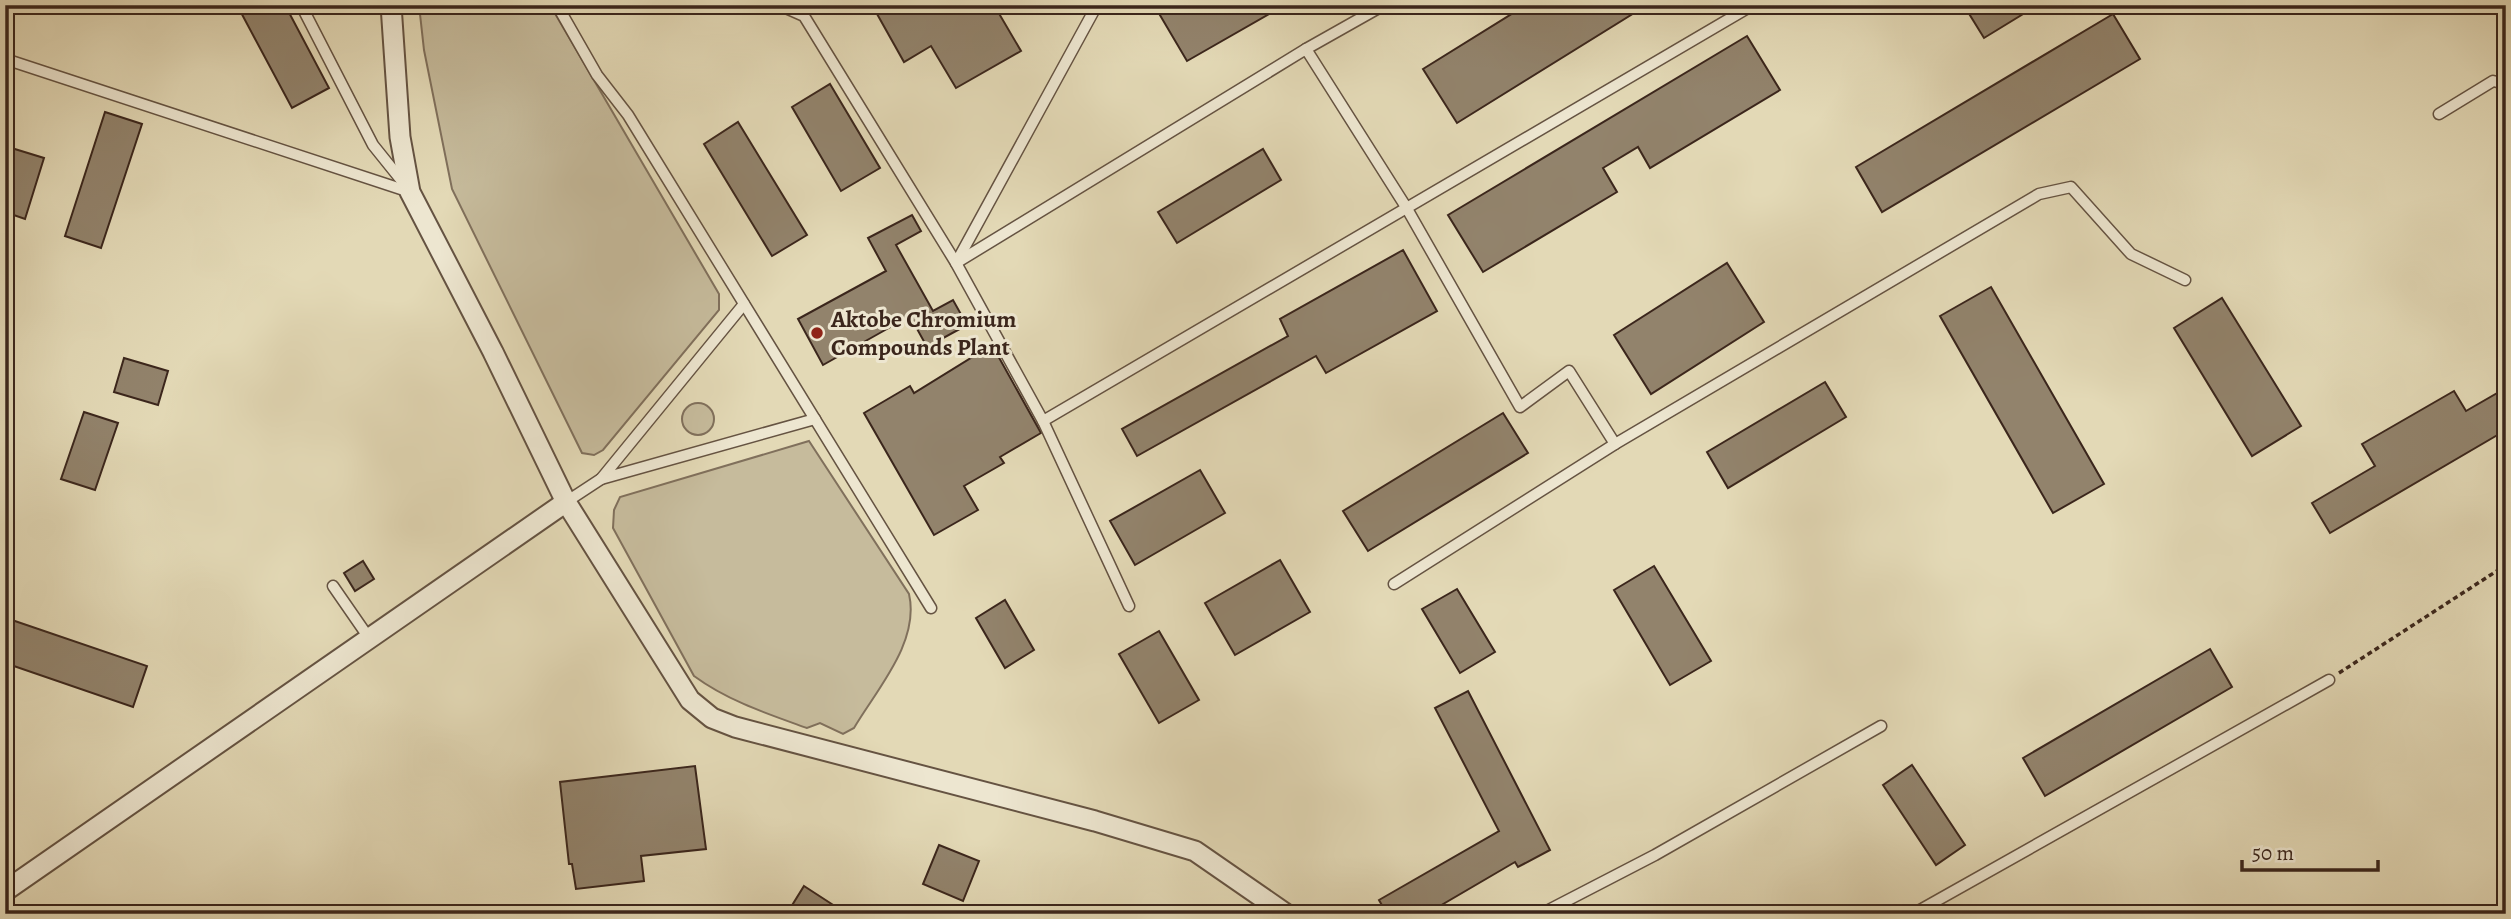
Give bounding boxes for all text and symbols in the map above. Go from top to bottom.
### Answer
place label: Aktobe Chromium Compounds Plant [830,303,1016,363]
marker: Aktobe Chromium Compounds Plant [809,325,825,341]
scale bar [2242,828,2378,872]
text: 50 m [2252,839,2294,867]

